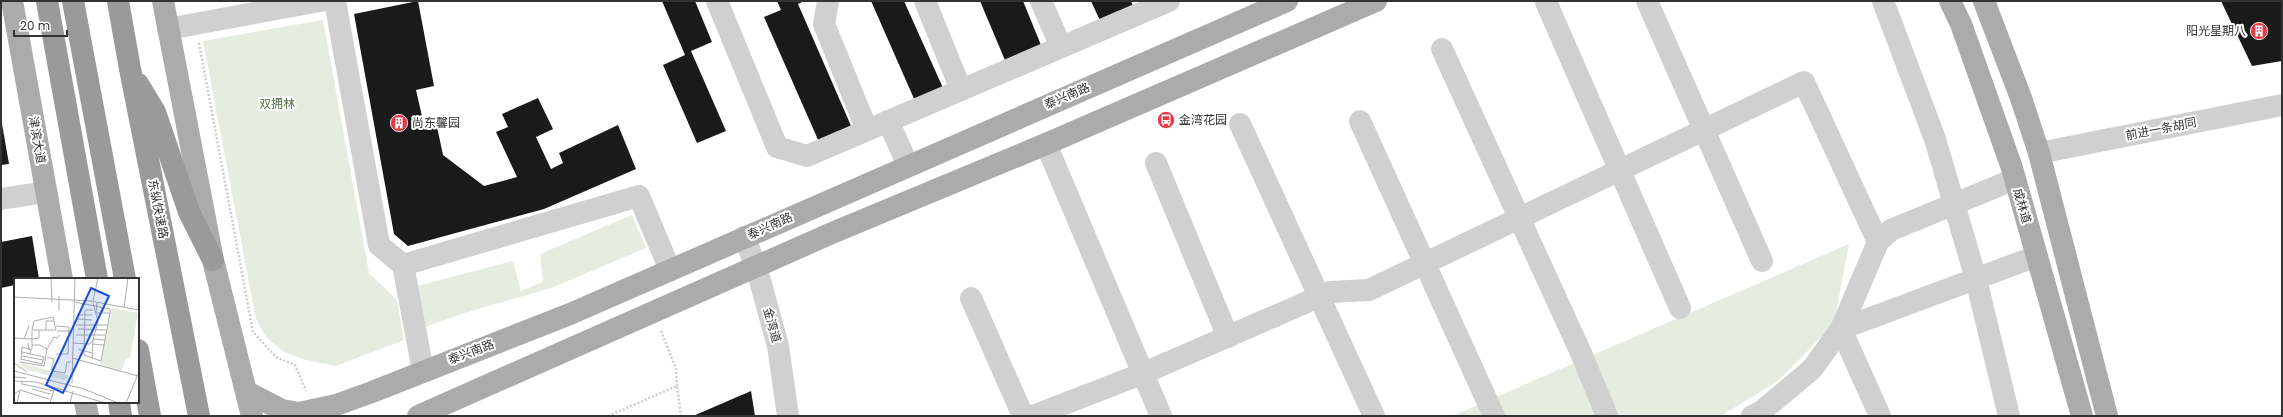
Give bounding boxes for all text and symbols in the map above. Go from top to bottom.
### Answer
scale bar [14,12,67,38]
text: 20 m [20,17,50,34]
building icon: 阳光星期八 [2249,21,2269,41]
place label: 阳光星期八 [2186,22,2246,39]
street label: 泰兴南路 [1041,78,1092,113]
park label: 双拥林 [259,95,295,112]
bus stop icon: 金湾花园 [1156,110,1176,130]
place label: 金湾花园 [1179,111,1227,128]
building icon: 尚东馨园 [389,113,409,133]
street label: 前进一条胡同 [2124,113,2198,144]
place label: 尚东馨园 [412,114,460,131]
street label: 津滨大道 [25,115,50,165]
street label: 东纵快速路 [144,178,173,240]
street label: 成林道 [2009,186,2036,226]
street label: 泰兴南路 [744,208,795,243]
inset map [14,278,139,403]
street label: 金湾道 [760,305,785,344]
street label: 泰兴南路 [445,335,496,368]

